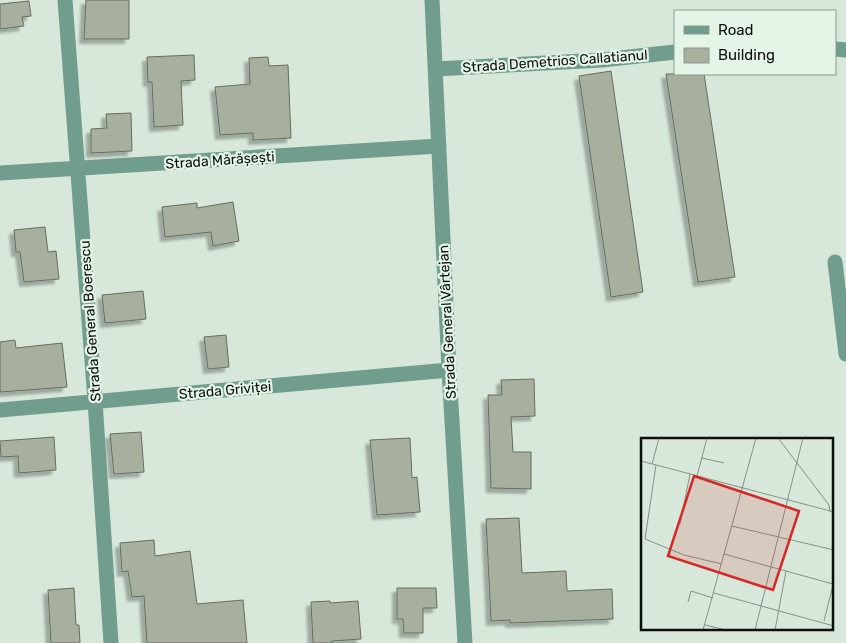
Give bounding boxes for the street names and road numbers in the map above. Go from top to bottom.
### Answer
street label: Strada Demetrios Callatianul [462,47,648,76]
street label: Strada Mărășești [165,148,275,173]
street label: Strada General Boerescu [76,240,105,402]
street label: Strada General Vârtejan [435,245,460,399]
street label: Strada Griviței [178,378,272,403]

